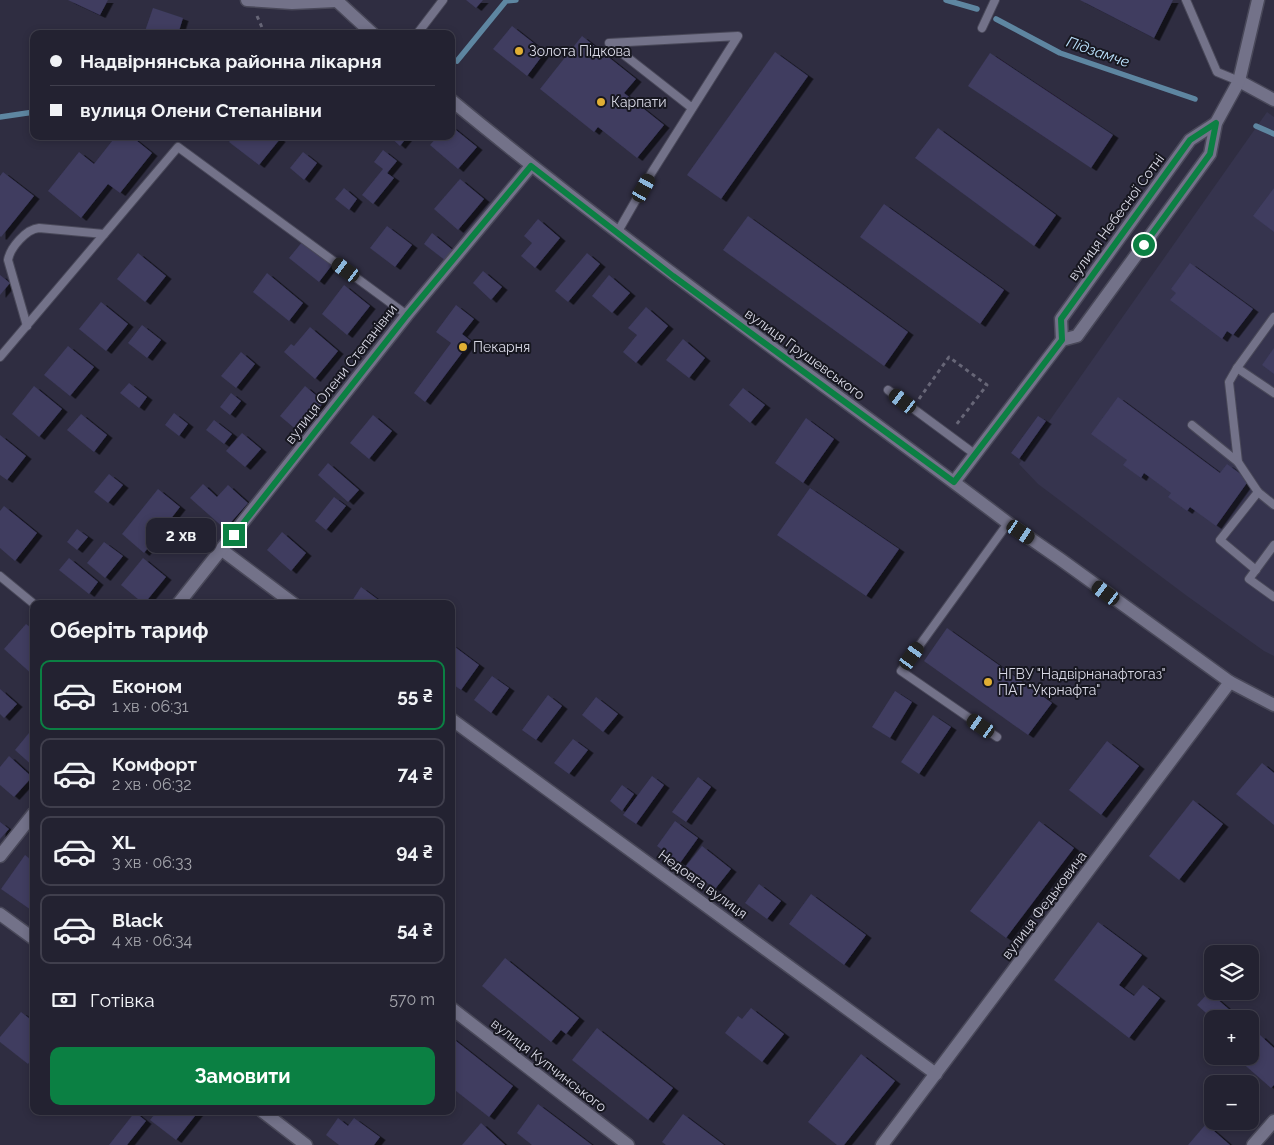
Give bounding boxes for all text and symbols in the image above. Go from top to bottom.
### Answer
water label: Підзамче [1064,33,1132,71]
place label: Золота Підкова [529,43,631,59]
marker: Золота Підкова [513,45,525,57]
text: Надвірнянська районна лікарня [80,50,382,72]
place label: Карпати [611,94,667,110]
marker: Карпати [595,96,607,108]
text: вулиця Олени Степанівни [80,99,322,121]
street label: вулиця Небесної Сотні [1065,151,1167,283]
car [630,171,657,205]
route start [1133,234,1155,256]
car [329,255,362,285]
street label: вулиця Олени Степанівни [282,301,400,447]
street label: вулиця Грушевського [742,305,868,403]
place label: Пекарня [473,339,530,355]
marker: Пекарня [457,341,469,353]
car [886,386,919,416]
car [1004,517,1037,547]
callout: 2 хв [146,518,216,552]
route end [223,524,245,546]
text: 2 хв [166,526,196,545]
car [1089,578,1122,608]
text: Оберіть тариф [50,617,208,643]
car [897,639,926,673]
place label: НГВУ "Надвірнанафтогаз" ПАТ "Укрнафта" [998,666,1165,698]
icon: car [52,673,97,718]
text: Економ [112,675,182,697]
marker: НГВУ "Надвірнанафтогаз" ПАТ "Укрнафта" [982,676,994,688]
text: 55 ₴ [397,684,433,706]
text: 1 хв · 06:31 [112,697,189,716]
car [964,711,997,741]
icon: car [52,751,97,796]
text: Комфорт [112,753,197,775]
text: 74 ₴ [398,762,433,784]
text: 2 хв · 06:32 [112,775,192,794]
icon: car [52,829,97,874]
text: XL [112,831,135,853]
text: 94 ₴ [396,840,433,862]
street label: Недовга вулиця [655,846,751,922]
street label: вулиця Федьковича [998,848,1090,962]
text: 3 хв · 06:33 [112,853,192,872]
icon: car [52,907,97,952]
text: Black [112,909,163,931]
text: 54 ₴ [397,918,433,940]
text: 4 хв · 06:34 [112,931,192,950]
map controls [1204,945,1259,1130]
button: layers [1204,945,1259,1000]
icon: cash [50,986,78,1014]
text: Готівка [90,989,155,1011]
text: 570 m [389,990,435,1009]
button: + [1204,1010,1259,1065]
street label: вулиця Купчинського [488,1015,610,1115]
button: Замовити [50,1047,435,1105]
button: − [1204,1075,1259,1130]

